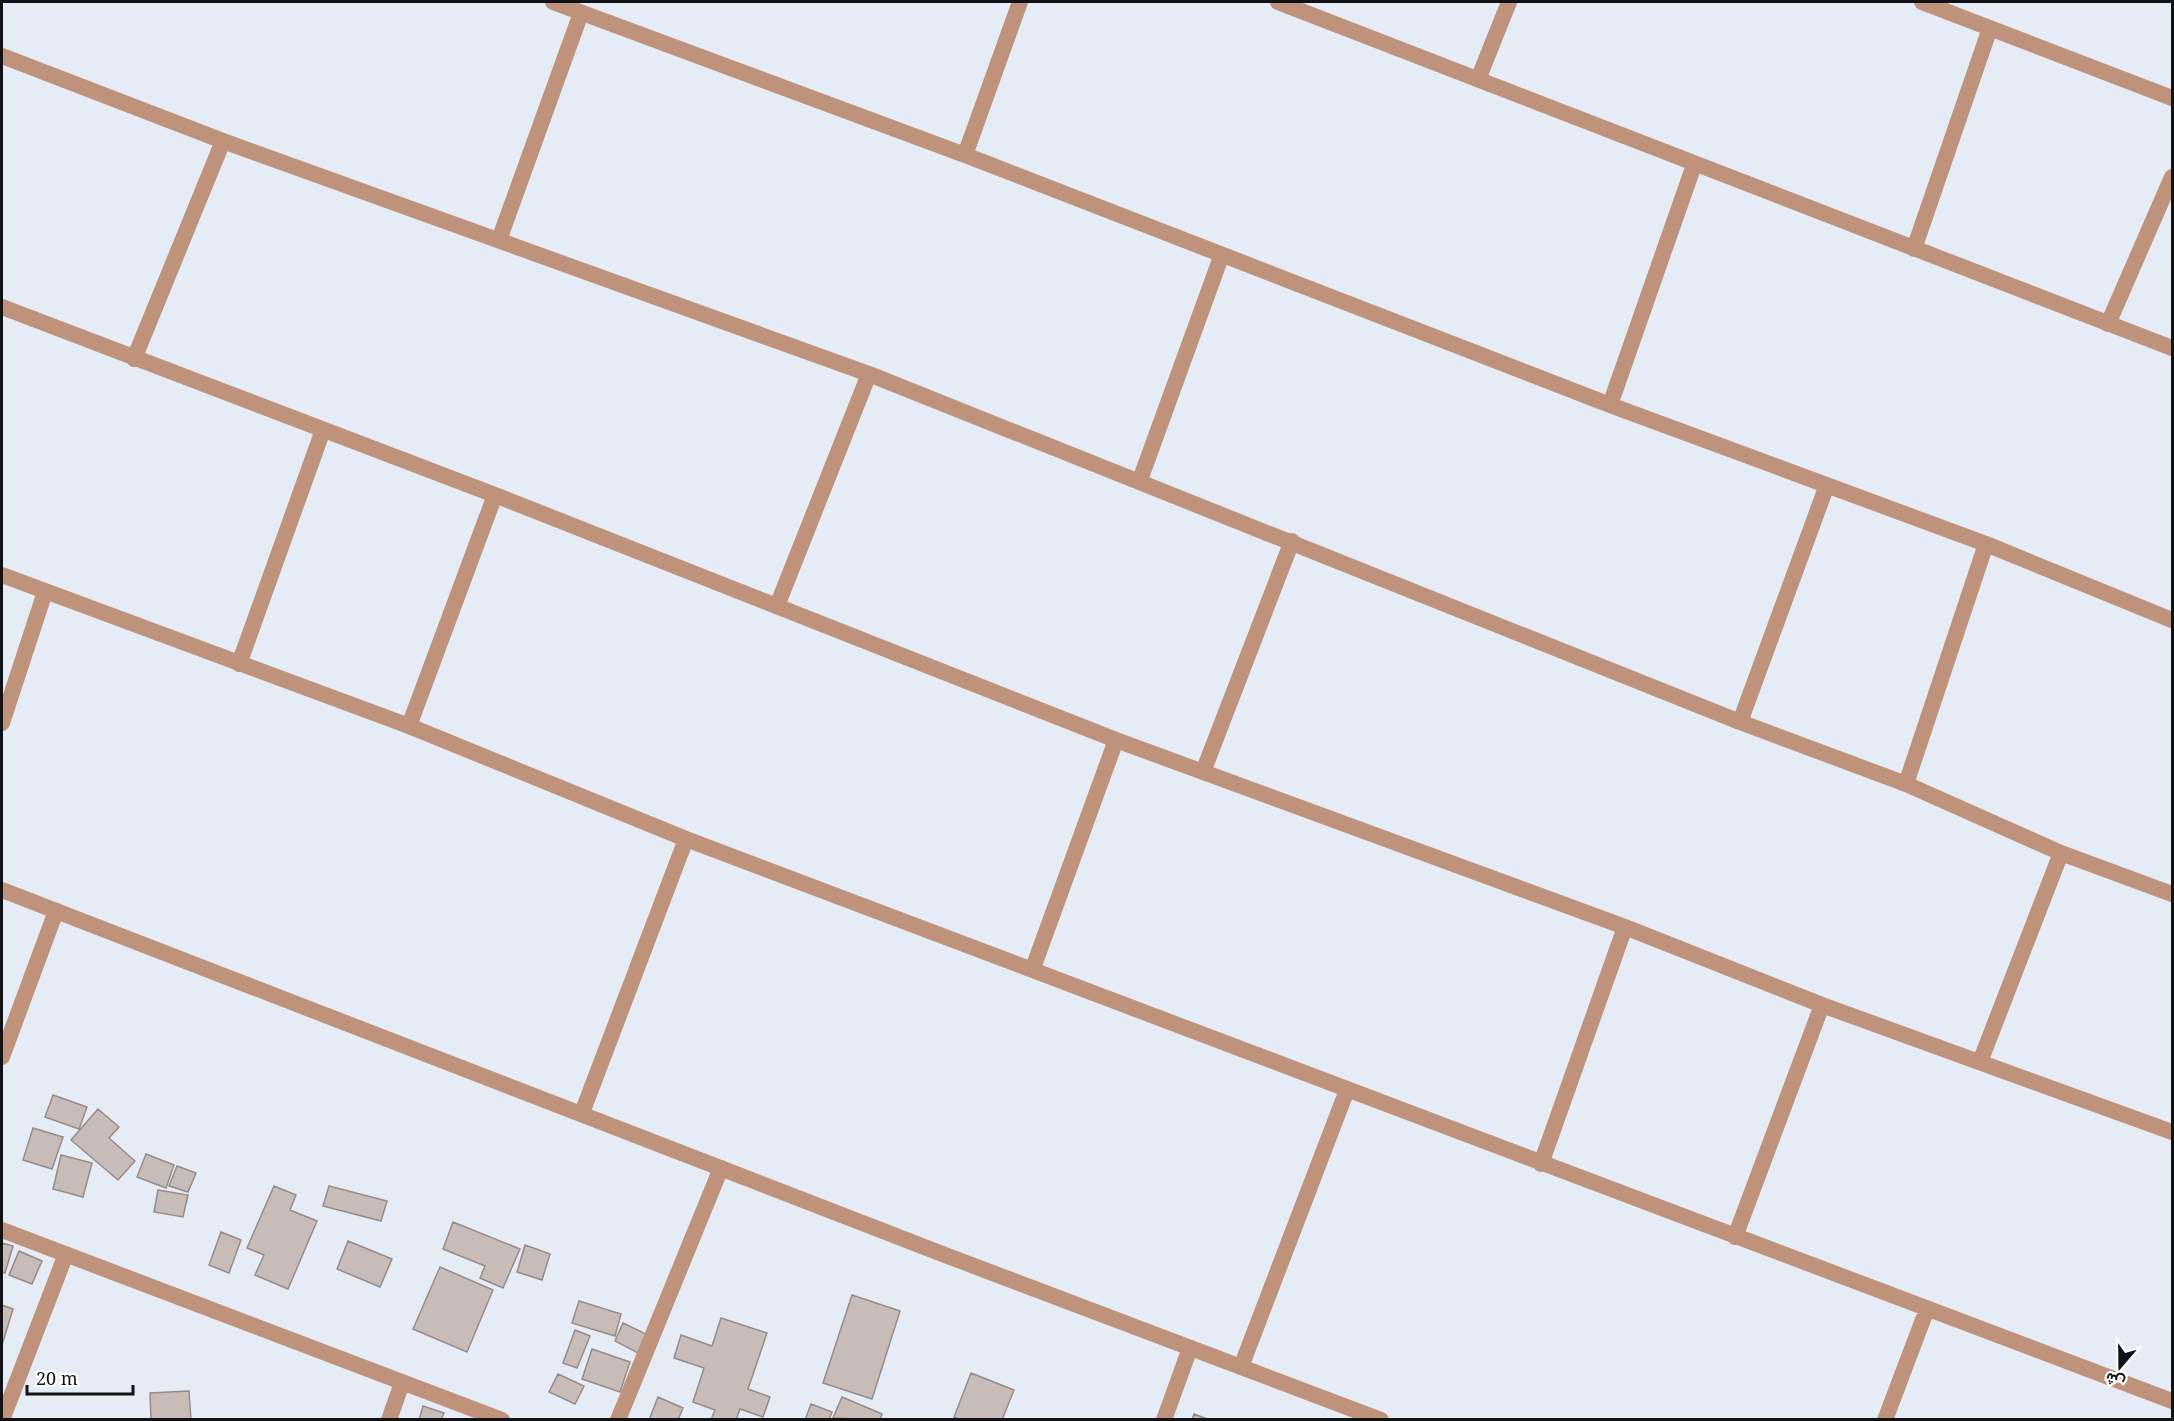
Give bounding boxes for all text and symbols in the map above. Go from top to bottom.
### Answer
north arrow [2090,1337,2150,1397]
scale bar [27,1358,134,1396]
text: 20 m [36,1366,78,1390]
text: ش [2102,1367,2128,1395]

